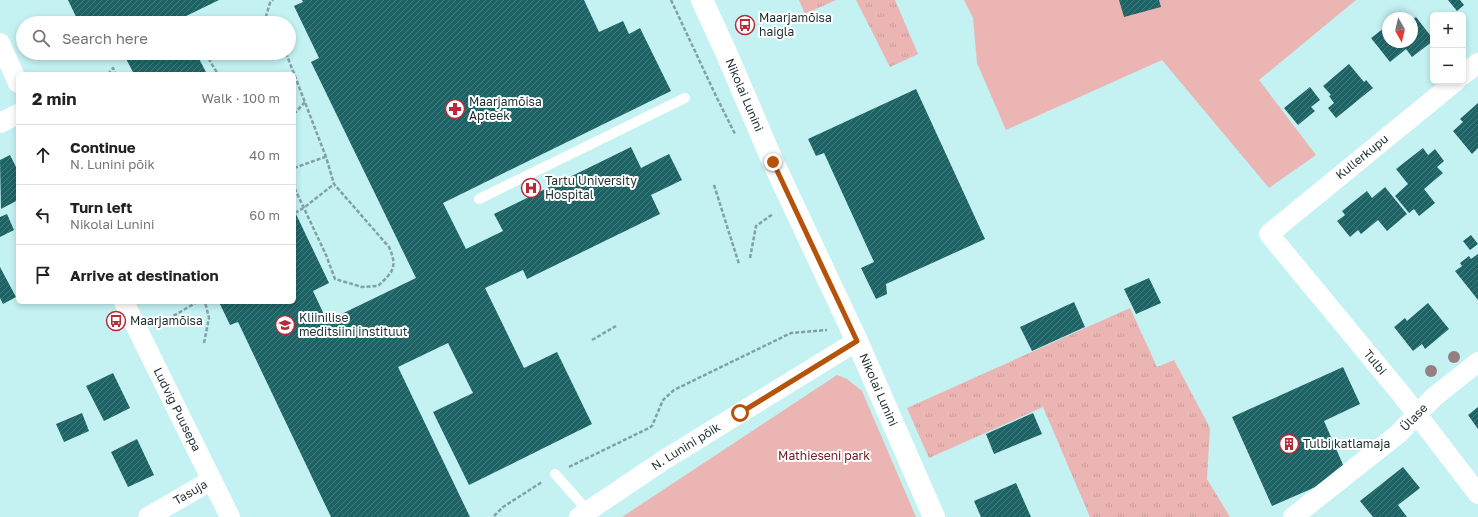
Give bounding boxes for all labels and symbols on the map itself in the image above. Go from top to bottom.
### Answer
place label: Maarjamõisa haigla [759,10,832,39]
north arrow [1382,12,1418,48]
bus stop icon: Maarjamõisa haigla [734,14,756,36]
street label: Nikolai Lunini [722,56,767,134]
place label: Maarjamõisa Apteek [469,94,542,123]
pharmacy icon: Maarjamõisa Apteek [444,98,466,120]
street label: Kullerkupu [1332,131,1391,182]
route end [764,153,782,171]
place label: Tartu University Hospital [545,173,637,202]
hospital icon: Tartu University Hospital [520,177,542,199]
bus stop icon: Maarjamõisa [105,310,127,332]
place label: Kliinilise meditsiini instituut [299,310,408,339]
place label: Maarjamõisa [130,313,203,328]
school or university icon: Kliinilise meditsiini instituut [274,314,296,336]
street label: Tulbi [1361,346,1390,378]
street label: Nikolai Lunini [856,351,901,428]
street label: Ludvig Puusepa [151,365,204,454]
street label: Ülase [1397,400,1431,434]
route start [731,404,749,422]
street label: N. Lunini põik [648,419,723,473]
building icon: Tulbi katlamaja [1278,433,1300,455]
place label: Tulbi katlamaja [1303,436,1390,451]
park label: Mathieseni park [778,448,870,463]
street label: Tasuja [170,476,210,508]

